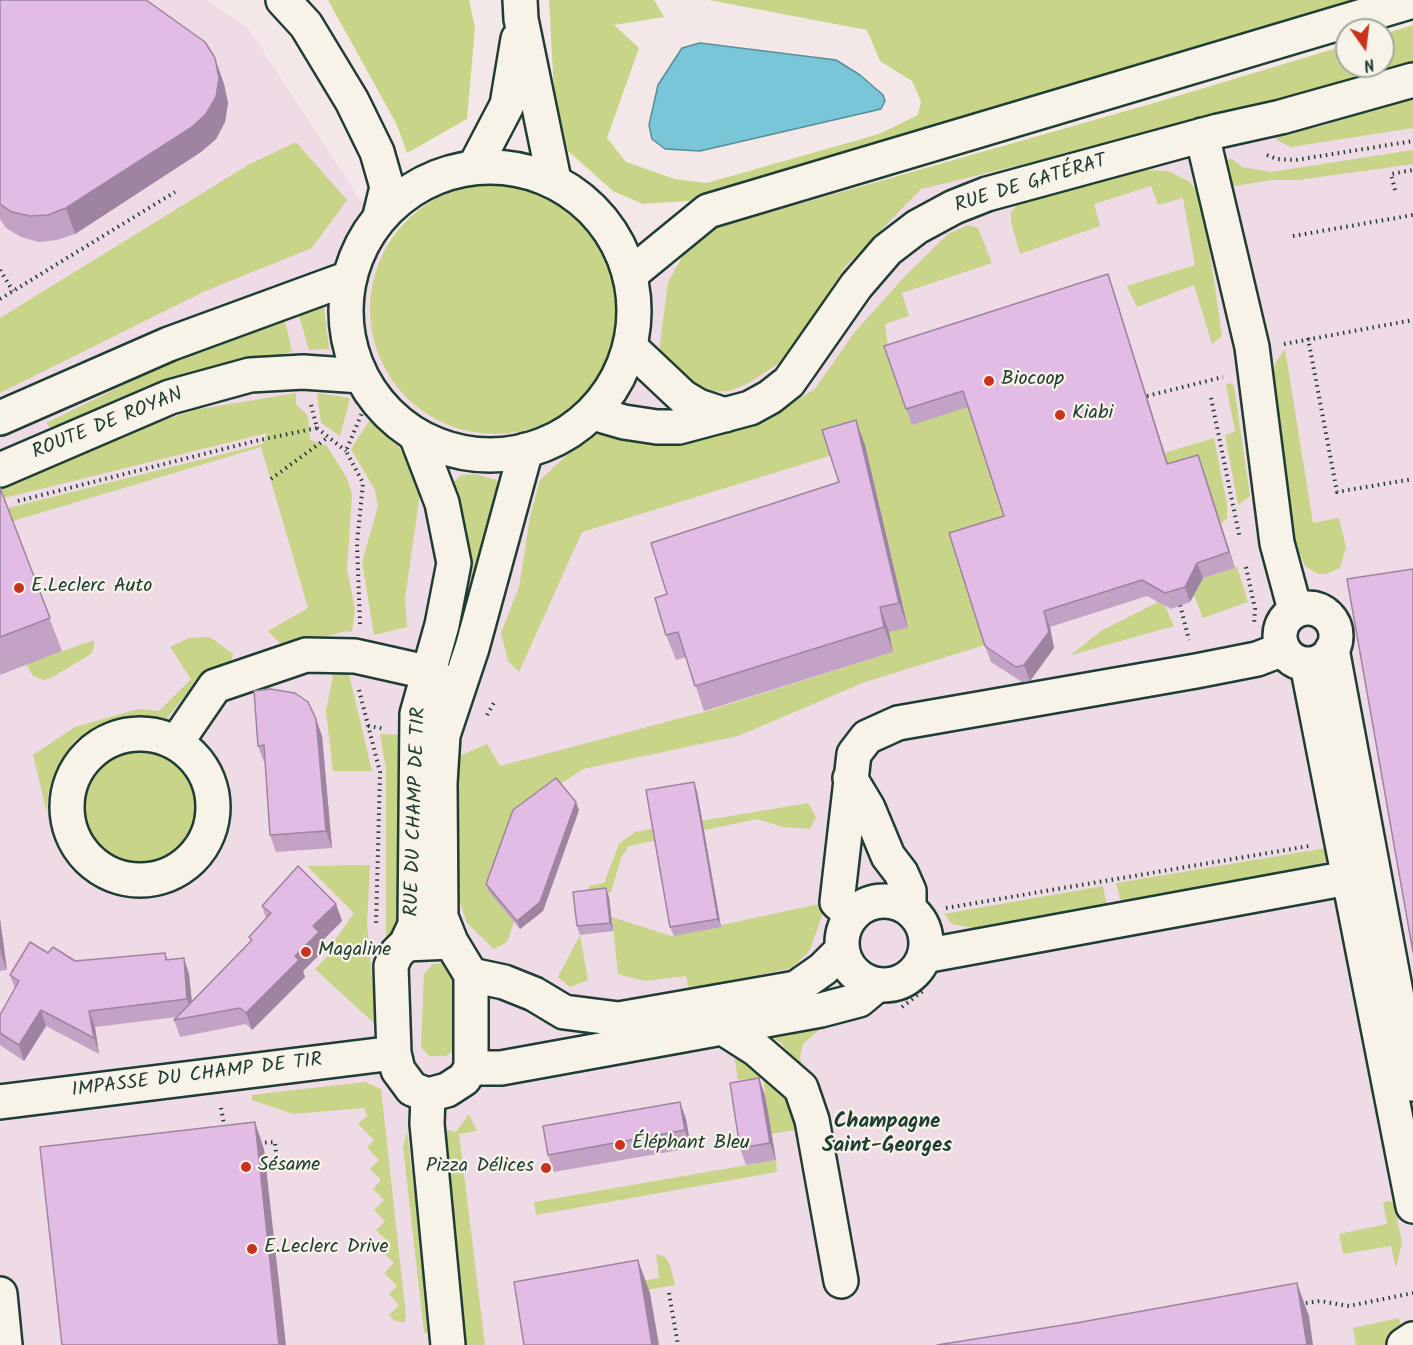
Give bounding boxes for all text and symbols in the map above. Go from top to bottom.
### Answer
north arrow [1335,18,1395,78]
text: N [1361,51,1377,77]
street label: RUE DE GATÉRAT [952,151,1110,219]
place label: Biocoop [1001,369,1064,393]
marker: Biocoop [982,374,996,388]
street label: ROUTE DE ROYAN [29,384,187,466]
place label: Kiabi [1072,403,1113,427]
marker: Kiabi [1053,408,1067,422]
place label: E.Leclerc Auto [31,576,152,600]
marker: E.Leclerc Auto [12,581,26,595]
street label: RUE DU CHAMP DE TIR [401,707,433,917]
place label: Magaline [318,940,391,964]
marker: Magaline [299,945,313,959]
street label: IMPASSE DU CHAMP DE TIR [70,1050,324,1104]
district label: Champagne Saint-Georges [822,1110,952,1160]
place label: Éléphant Bleu [632,1133,750,1157]
marker: Éléphant Bleu [613,1138,627,1152]
place label: Sésame [258,1155,320,1179]
place label: Pizza Délices [426,1156,534,1180]
marker: Sésame [239,1160,253,1174]
marker: Pizza Délices [539,1161,553,1175]
place label: E.Leclerc Drive [264,1237,388,1261]
marker: E.Leclerc Drive [245,1242,259,1256]

